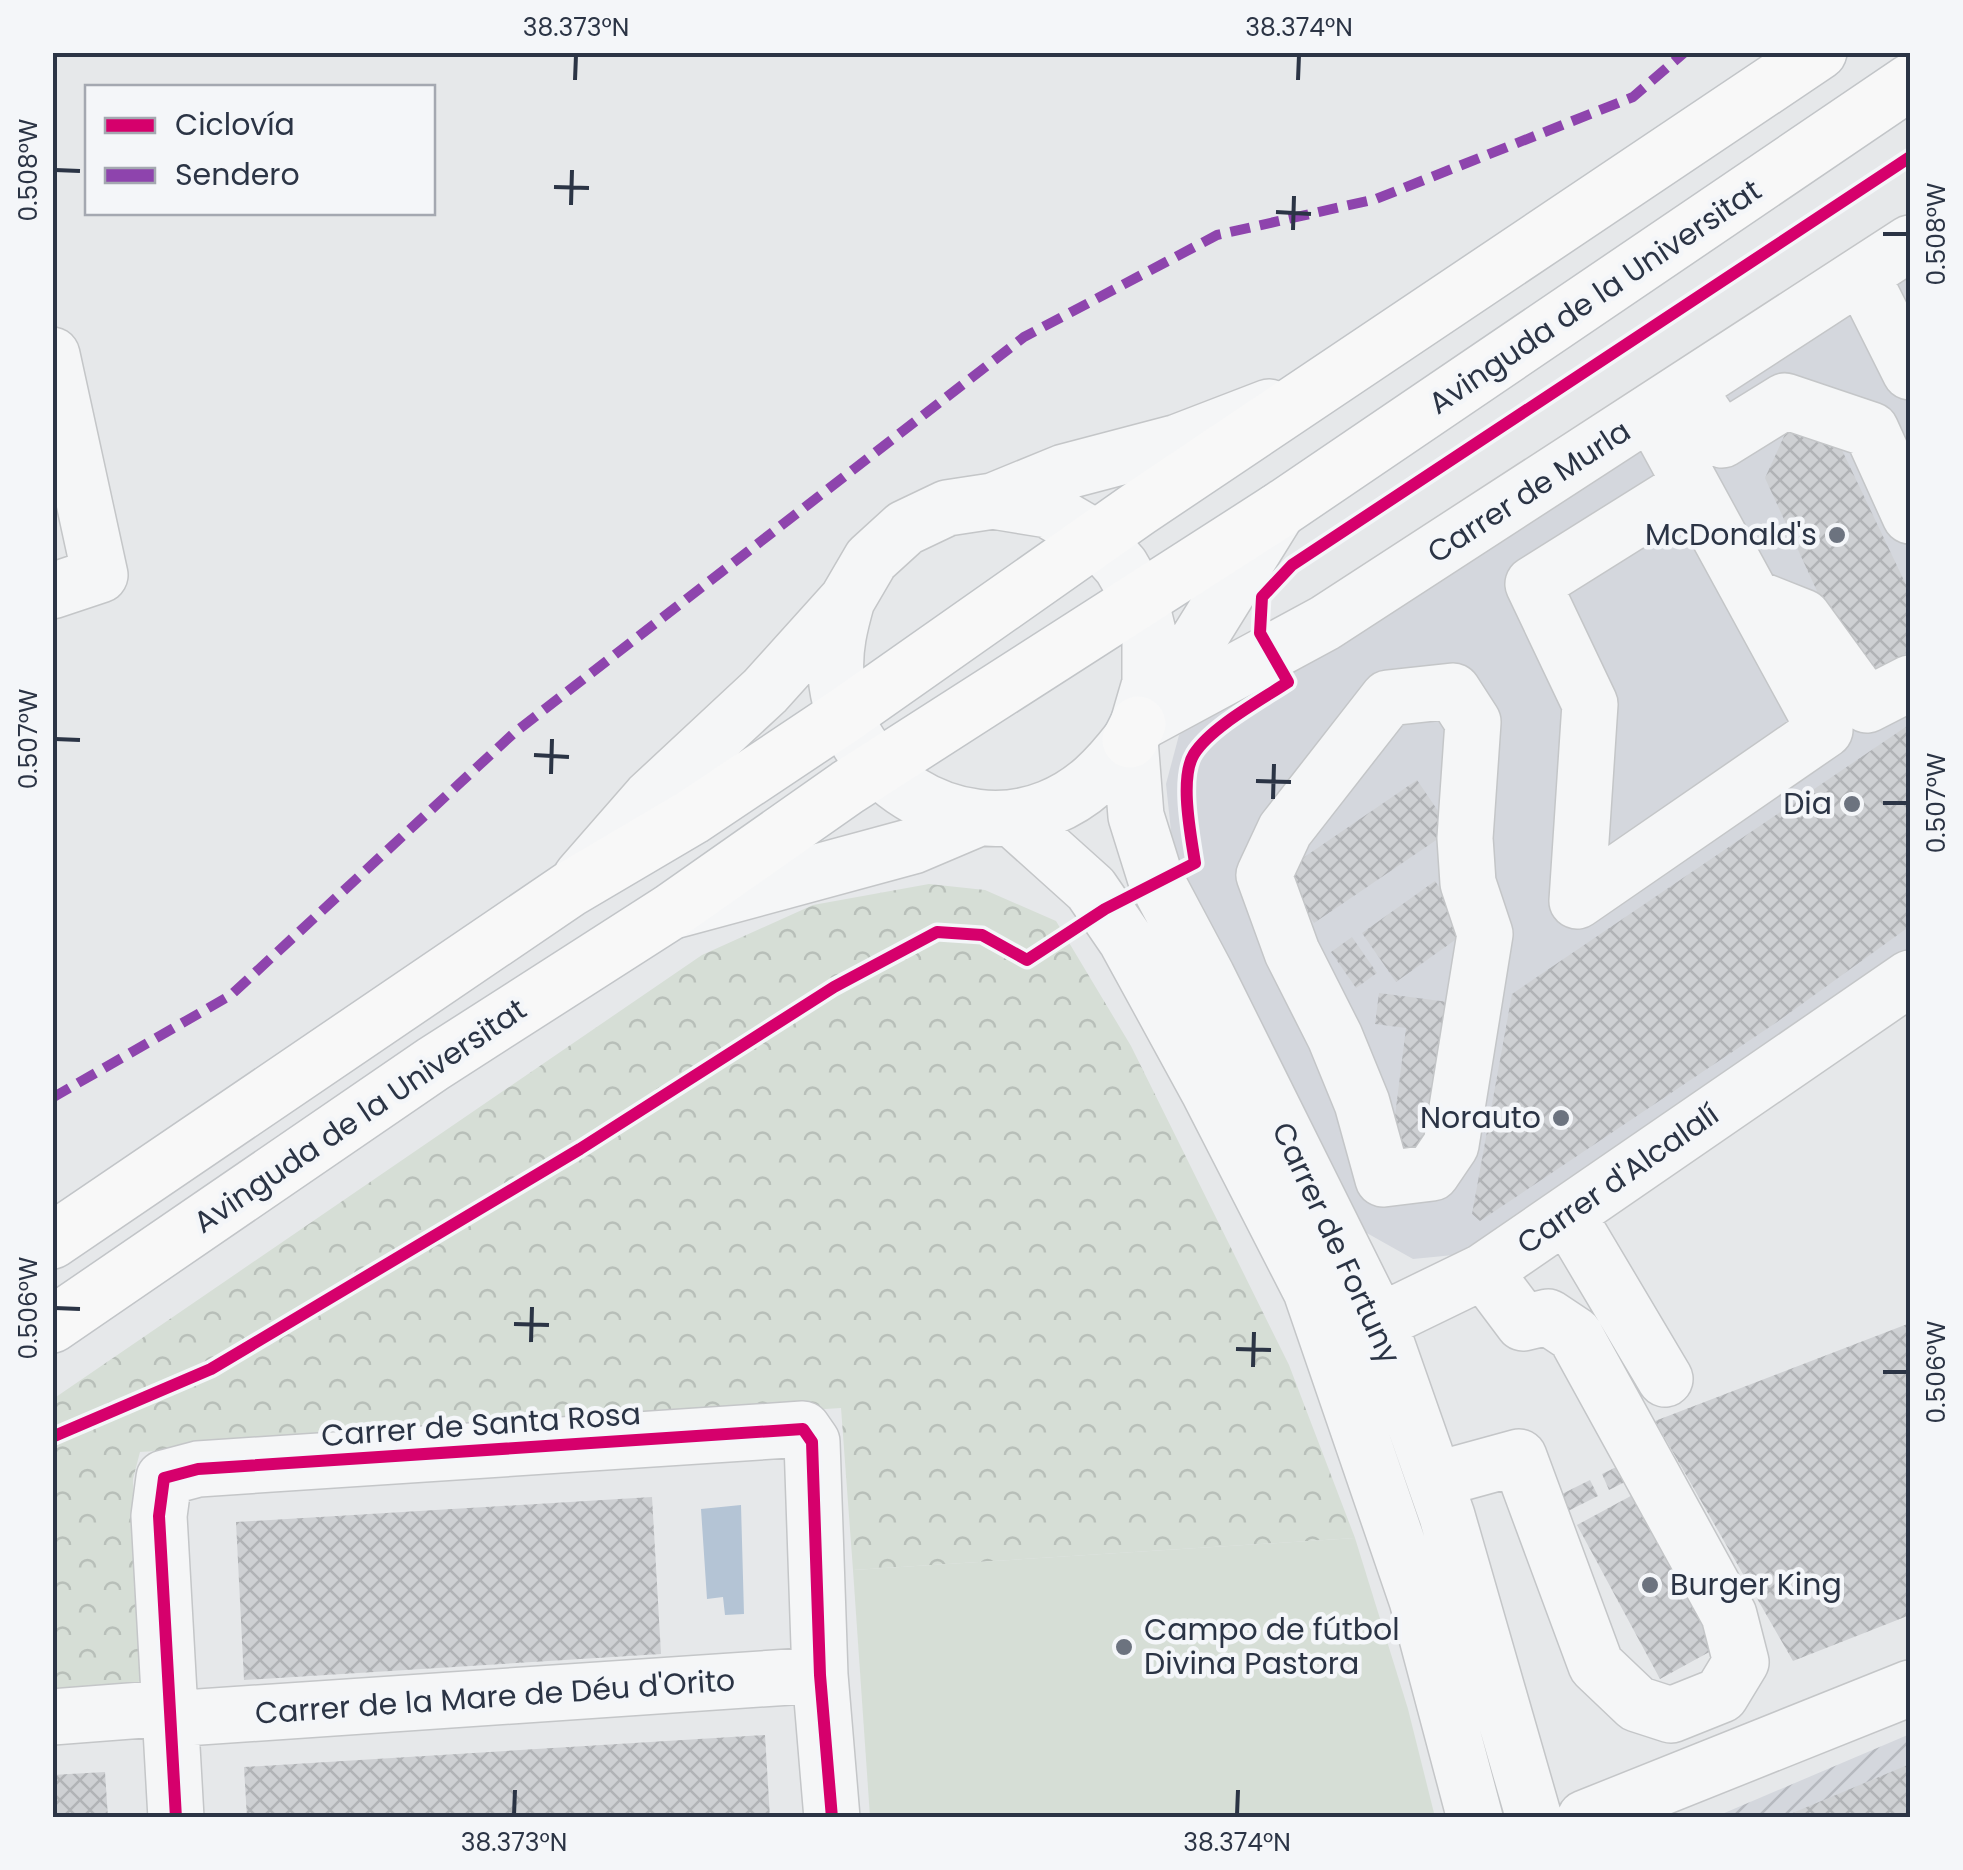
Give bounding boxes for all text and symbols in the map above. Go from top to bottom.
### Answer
text: 38.373°N [523,10,629,45]
text: 38.374°N [1245,10,1353,45]
legend [85,85,435,215]
text: Ciclovía [175,103,295,146]
text: 0.508°W [11,119,46,221]
text: Sendero [175,153,300,196]
street label: Avinguda de la Universitat [1420,169,1770,424]
text: 0.508°W [1919,183,1954,285]
street label: Carrer de Murla [1419,410,1639,573]
place label: McDonald's [1645,513,1817,556]
marker: McDonald's [1826,524,1848,546]
text: 0.507°W [11,689,46,789]
text: 0.507°W [1919,753,1954,853]
place label: Dia [1783,782,1832,825]
marker: Dia [1841,793,1863,815]
street label: Avinguda de la Universitat [185,988,535,1243]
street label: Carrer d'Alcalalí [1508,1093,1727,1264]
place label: Norauto [1420,1096,1541,1139]
marker: Norauto [1550,1107,1572,1129]
street label: Carrer de Fortuny [1262,1115,1411,1371]
text: 0.506°W [11,1257,46,1359]
text: 0.506°W [1919,1321,1954,1423]
street label: Carrer de Santa Rosa [320,1392,642,1457]
place label: Burger King [1670,1563,1842,1606]
marker: Burger King [1639,1574,1661,1596]
place label: Campo de fútbol Divina Pastora [1144,1608,1400,1685]
marker: Campo de fútbol Divina Pastora [1113,1636,1135,1658]
street label: Carrer de la Mare de Déu d'Orito [253,1658,737,1735]
text: 38.373°N [461,1825,567,1860]
text: 38.374°N [1183,1825,1291,1860]

